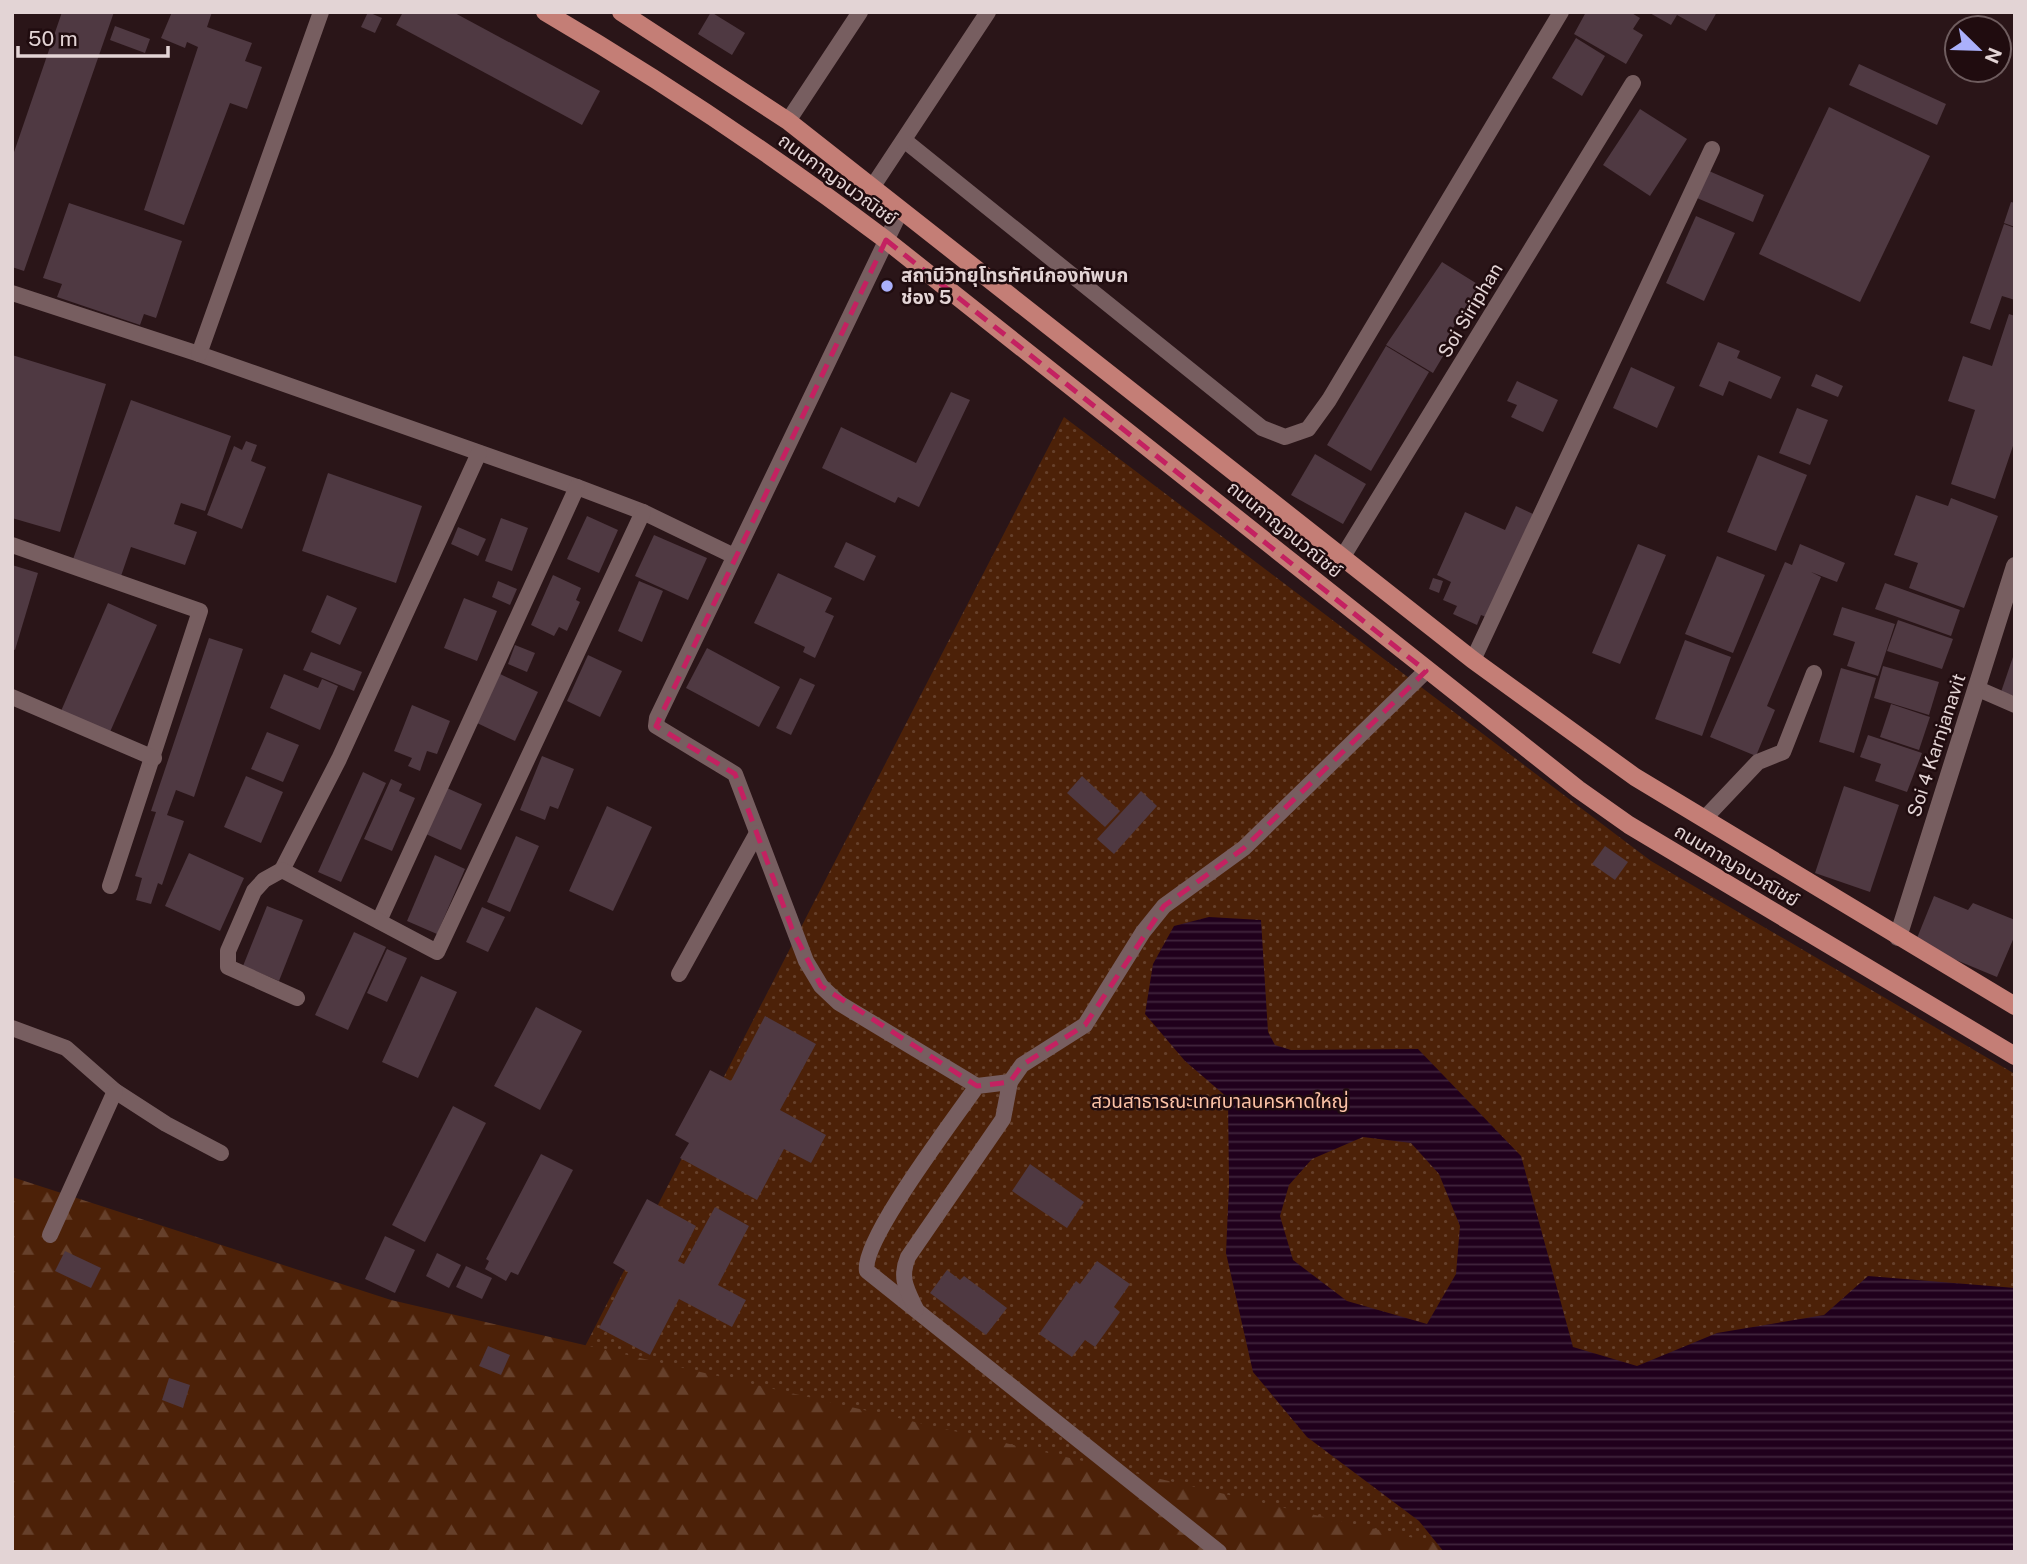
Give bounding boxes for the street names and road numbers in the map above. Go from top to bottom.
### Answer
street label: ถนนกาญจนวณิชย์ [774,129,902,229]
street label: Soi Siriphan [1433,259,1507,361]
street label: ถนนกาญจนวณิชย์ [1223,476,1347,582]
street label: Soi 4 Karnjanavit [1902,671,1970,819]
street label: ถนนกาญจนวณิชย์ [1671,819,1803,911]

